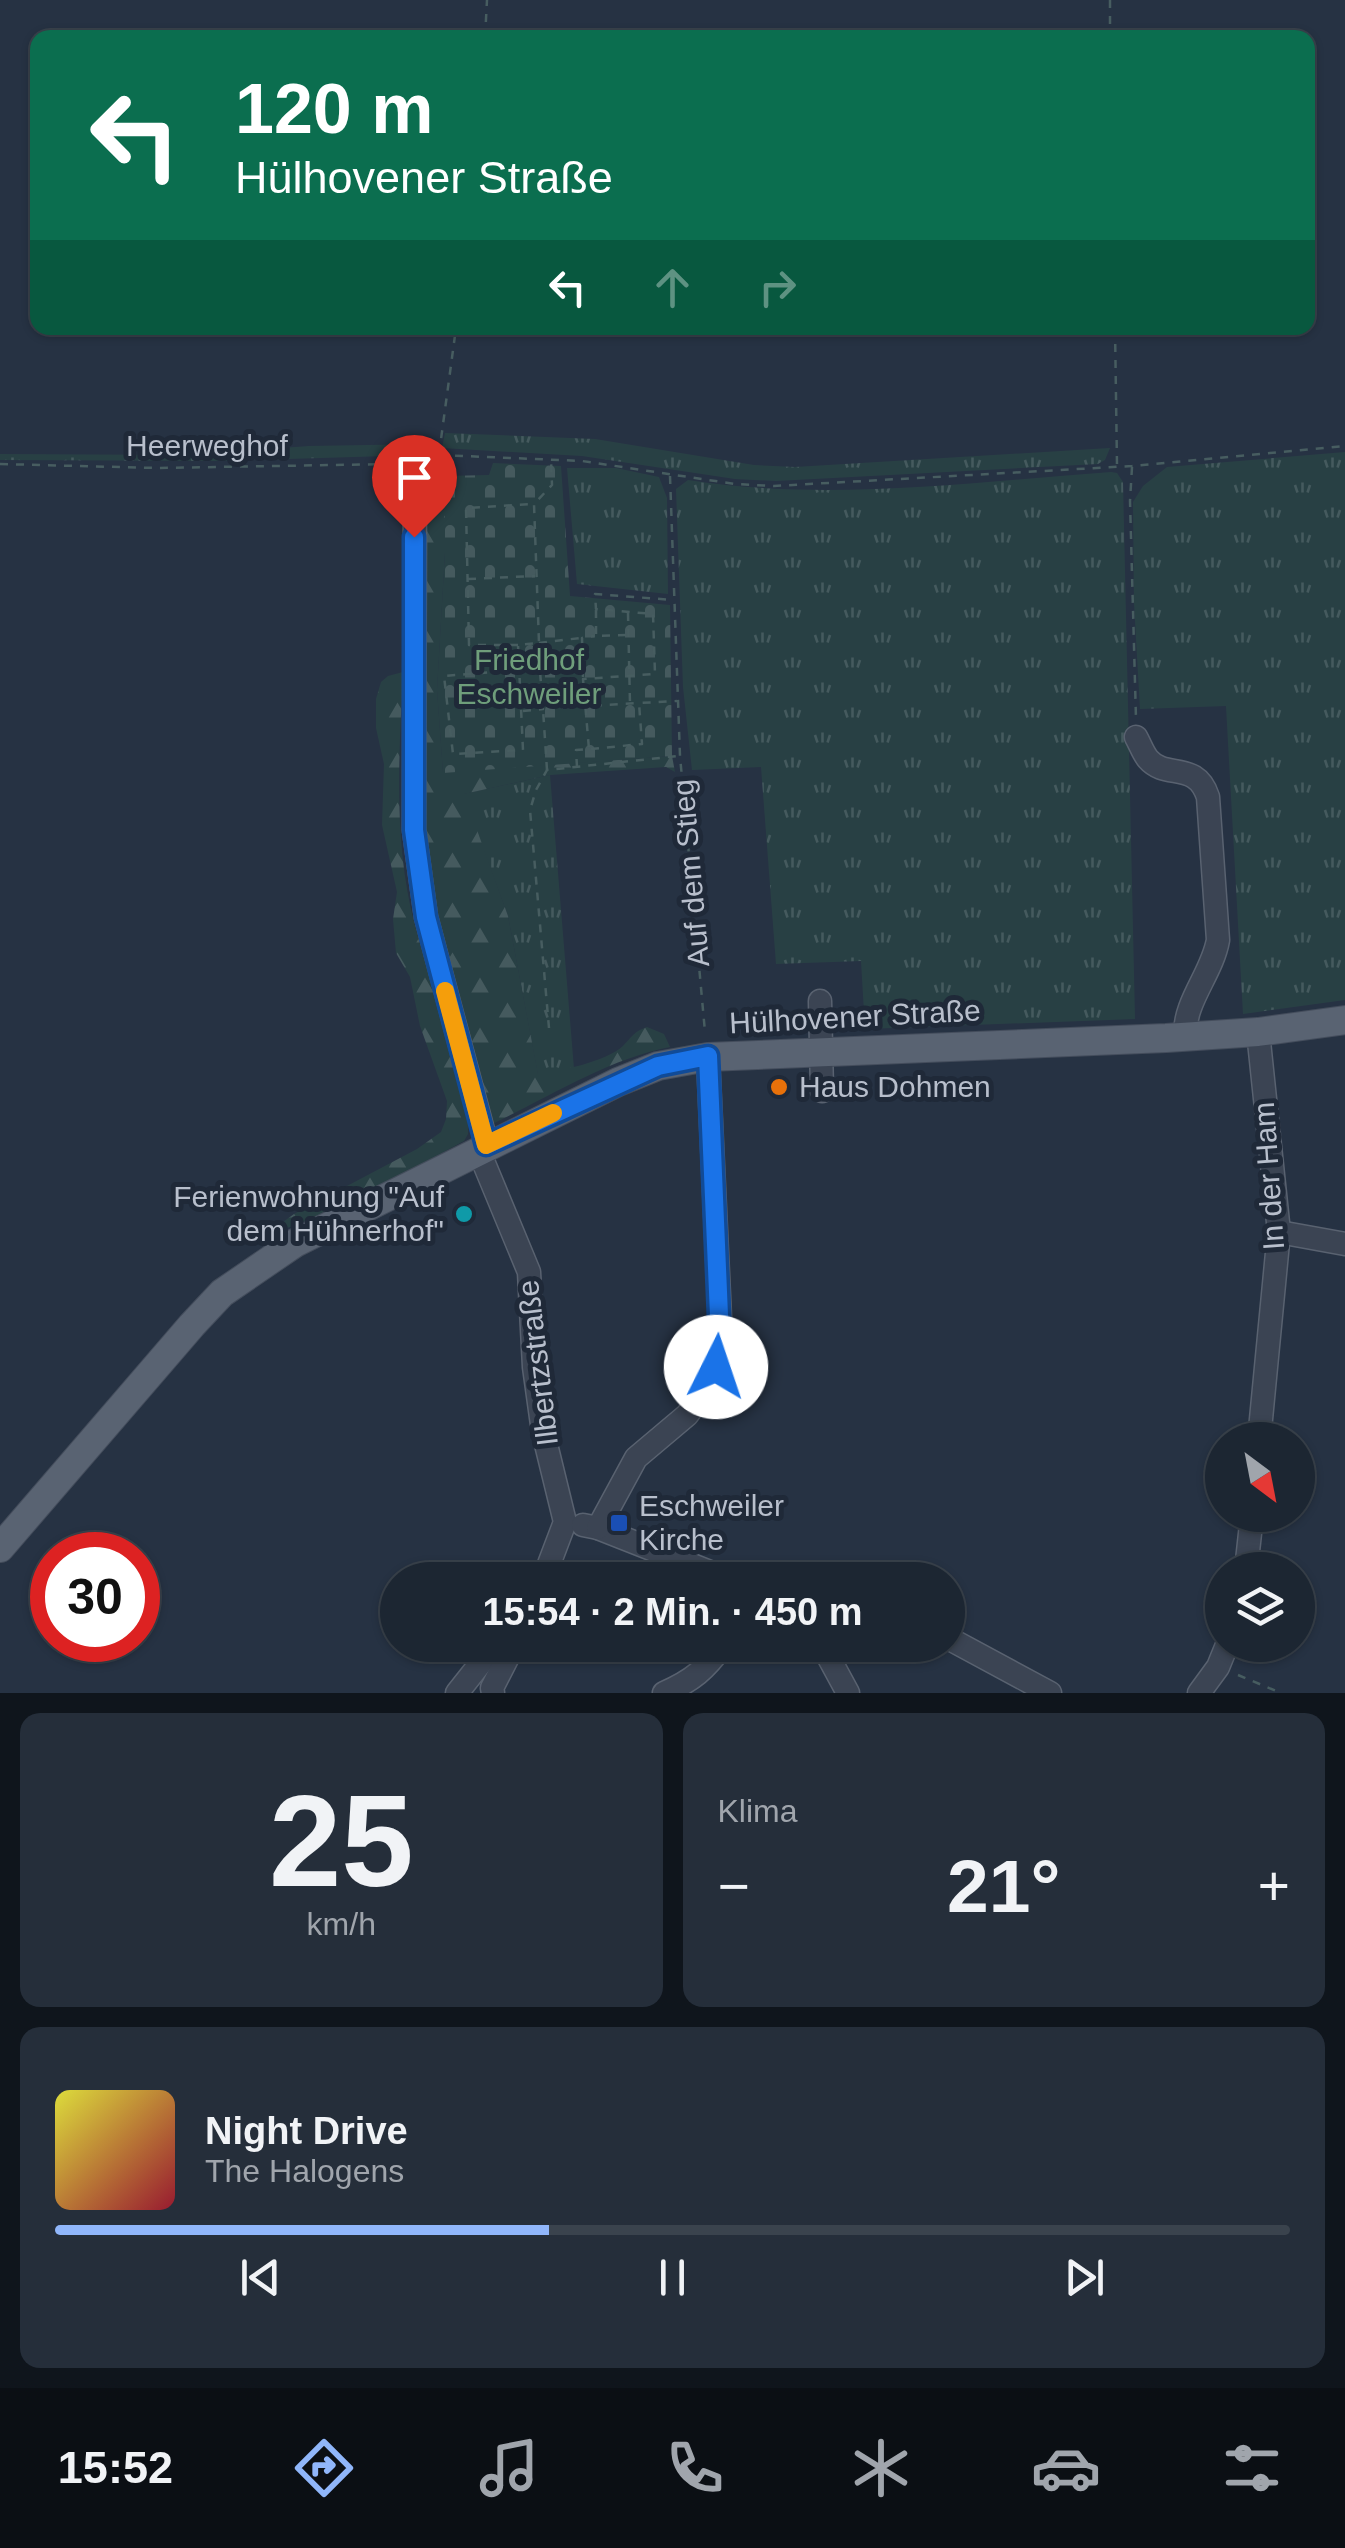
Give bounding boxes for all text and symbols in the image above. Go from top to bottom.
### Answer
icon: left [70,70,200,200]
text: 120 m [235,70,433,148]
text: Hülhovener Straße [235,152,613,203]
icon: left [540,260,595,315]
icon: ahead [645,260,700,315]
icon: right [750,260,805,315]
street label: Heerweghof [126,429,289,462]
pin [372,435,457,538]
icon: arrive [387,450,442,505]
park label: Friedhof Eschweiler [456,643,602,710]
street label: Auf dem Stieg [666,778,715,968]
street label: Hülhovener Straße [728,993,982,1040]
place label: Haus Dohmen [799,1070,991,1103]
marker: Haus Dohmen [768,1076,790,1098]
street label: In der Ham [1247,1101,1290,1251]
place label: Ferienwohnung "Auf dem Hühnerhof" [173,1180,445,1247]
marker: Ferienwohnung "Auf dem Hühnerhof" [453,1203,475,1225]
street label: Ilbertzstraße [511,1278,564,1448]
position arrow [664,1315,768,1419]
north arrow [1205,1422,1315,1532]
map controls [1205,1422,1315,1662]
place label: Eschweiler Kirche [639,1489,784,1556]
marker: Eschweiler Kirche [608,1512,630,1534]
speed limit sign: 30 [30,1532,160,1662]
button: layers [1205,1552,1315,1662]
text: 15:54 · 2 Min. · 450 m [482,1591,863,1633]
text: 25 [269,1768,414,1914]
text: Klima [718,1793,798,1829]
text: 21° [947,1844,1060,1928]
text: − [718,1855,750,1917]
text: + [1258,1855,1290,1917]
text: km/h [307,1906,376,1942]
text: Night Drive [205,2110,408,2152]
text: The Halogens [205,2153,404,2189]
icon: previous [233,2250,288,2305]
icon: pause [645,2250,700,2305]
icon: next [1057,2250,1112,2305]
icon: directions [289,2433,359,2503]
icon: music [474,2433,544,2503]
icon: phone [660,2433,730,2503]
icon: climate [846,2433,916,2503]
icon: car [1031,2433,1101,2503]
icon: filters [1217,2433,1287,2503]
text: 15:52 [58,2442,173,2493]

